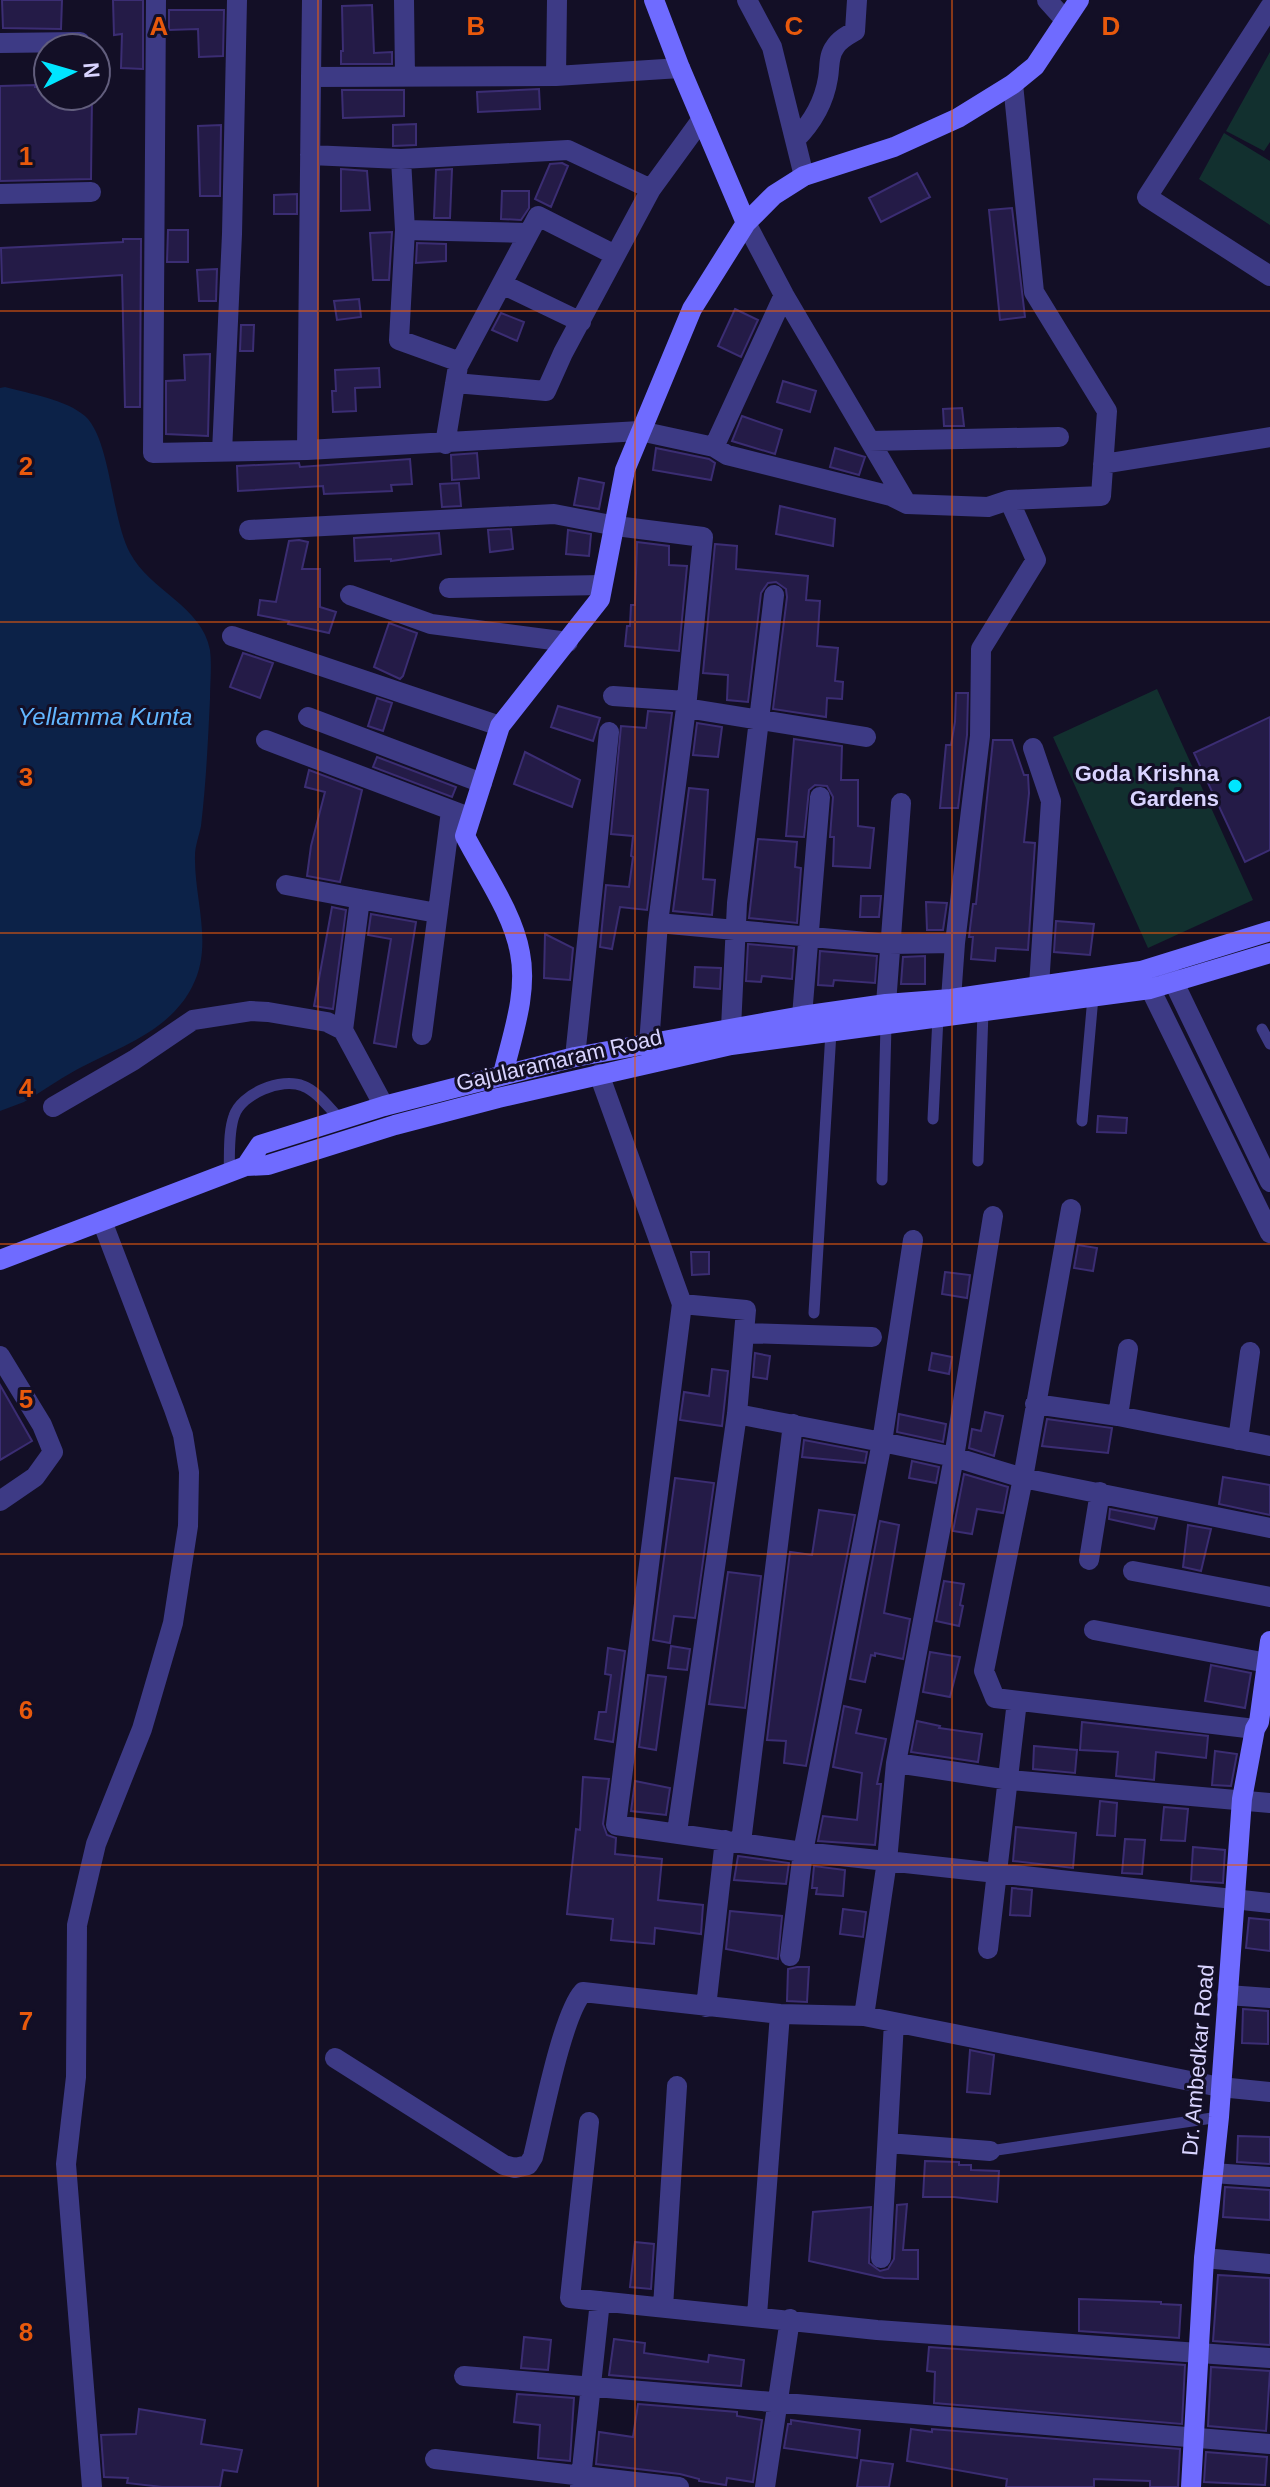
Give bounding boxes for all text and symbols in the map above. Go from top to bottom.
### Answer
text: A [150,11,169,41]
text: B [467,11,485,41]
text: C [785,11,804,41]
text: D [1102,11,1120,41]
north arrow [32,32,112,112]
text: N [78,61,105,79]
text: 1 [19,141,33,171]
text: 2 [19,451,33,481]
water label: Yellamma Kunta [18,703,192,730]
place label: Goda Krishna Gardens [1075,761,1220,811]
text: 3 [19,762,33,792]
marker: Goda Krishna Gardens [1226,777,1244,795]
street label: Gajularamaram Road [454,1024,664,1096]
text: 4 [19,1073,34,1103]
text: 5 [19,1384,33,1414]
text: 6 [19,1695,33,1725]
street label: Dr. Ambedkar Road [1177,1963,1219,2157]
text: 7 [19,2006,33,2036]
text: 8 [19,2317,33,2347]

